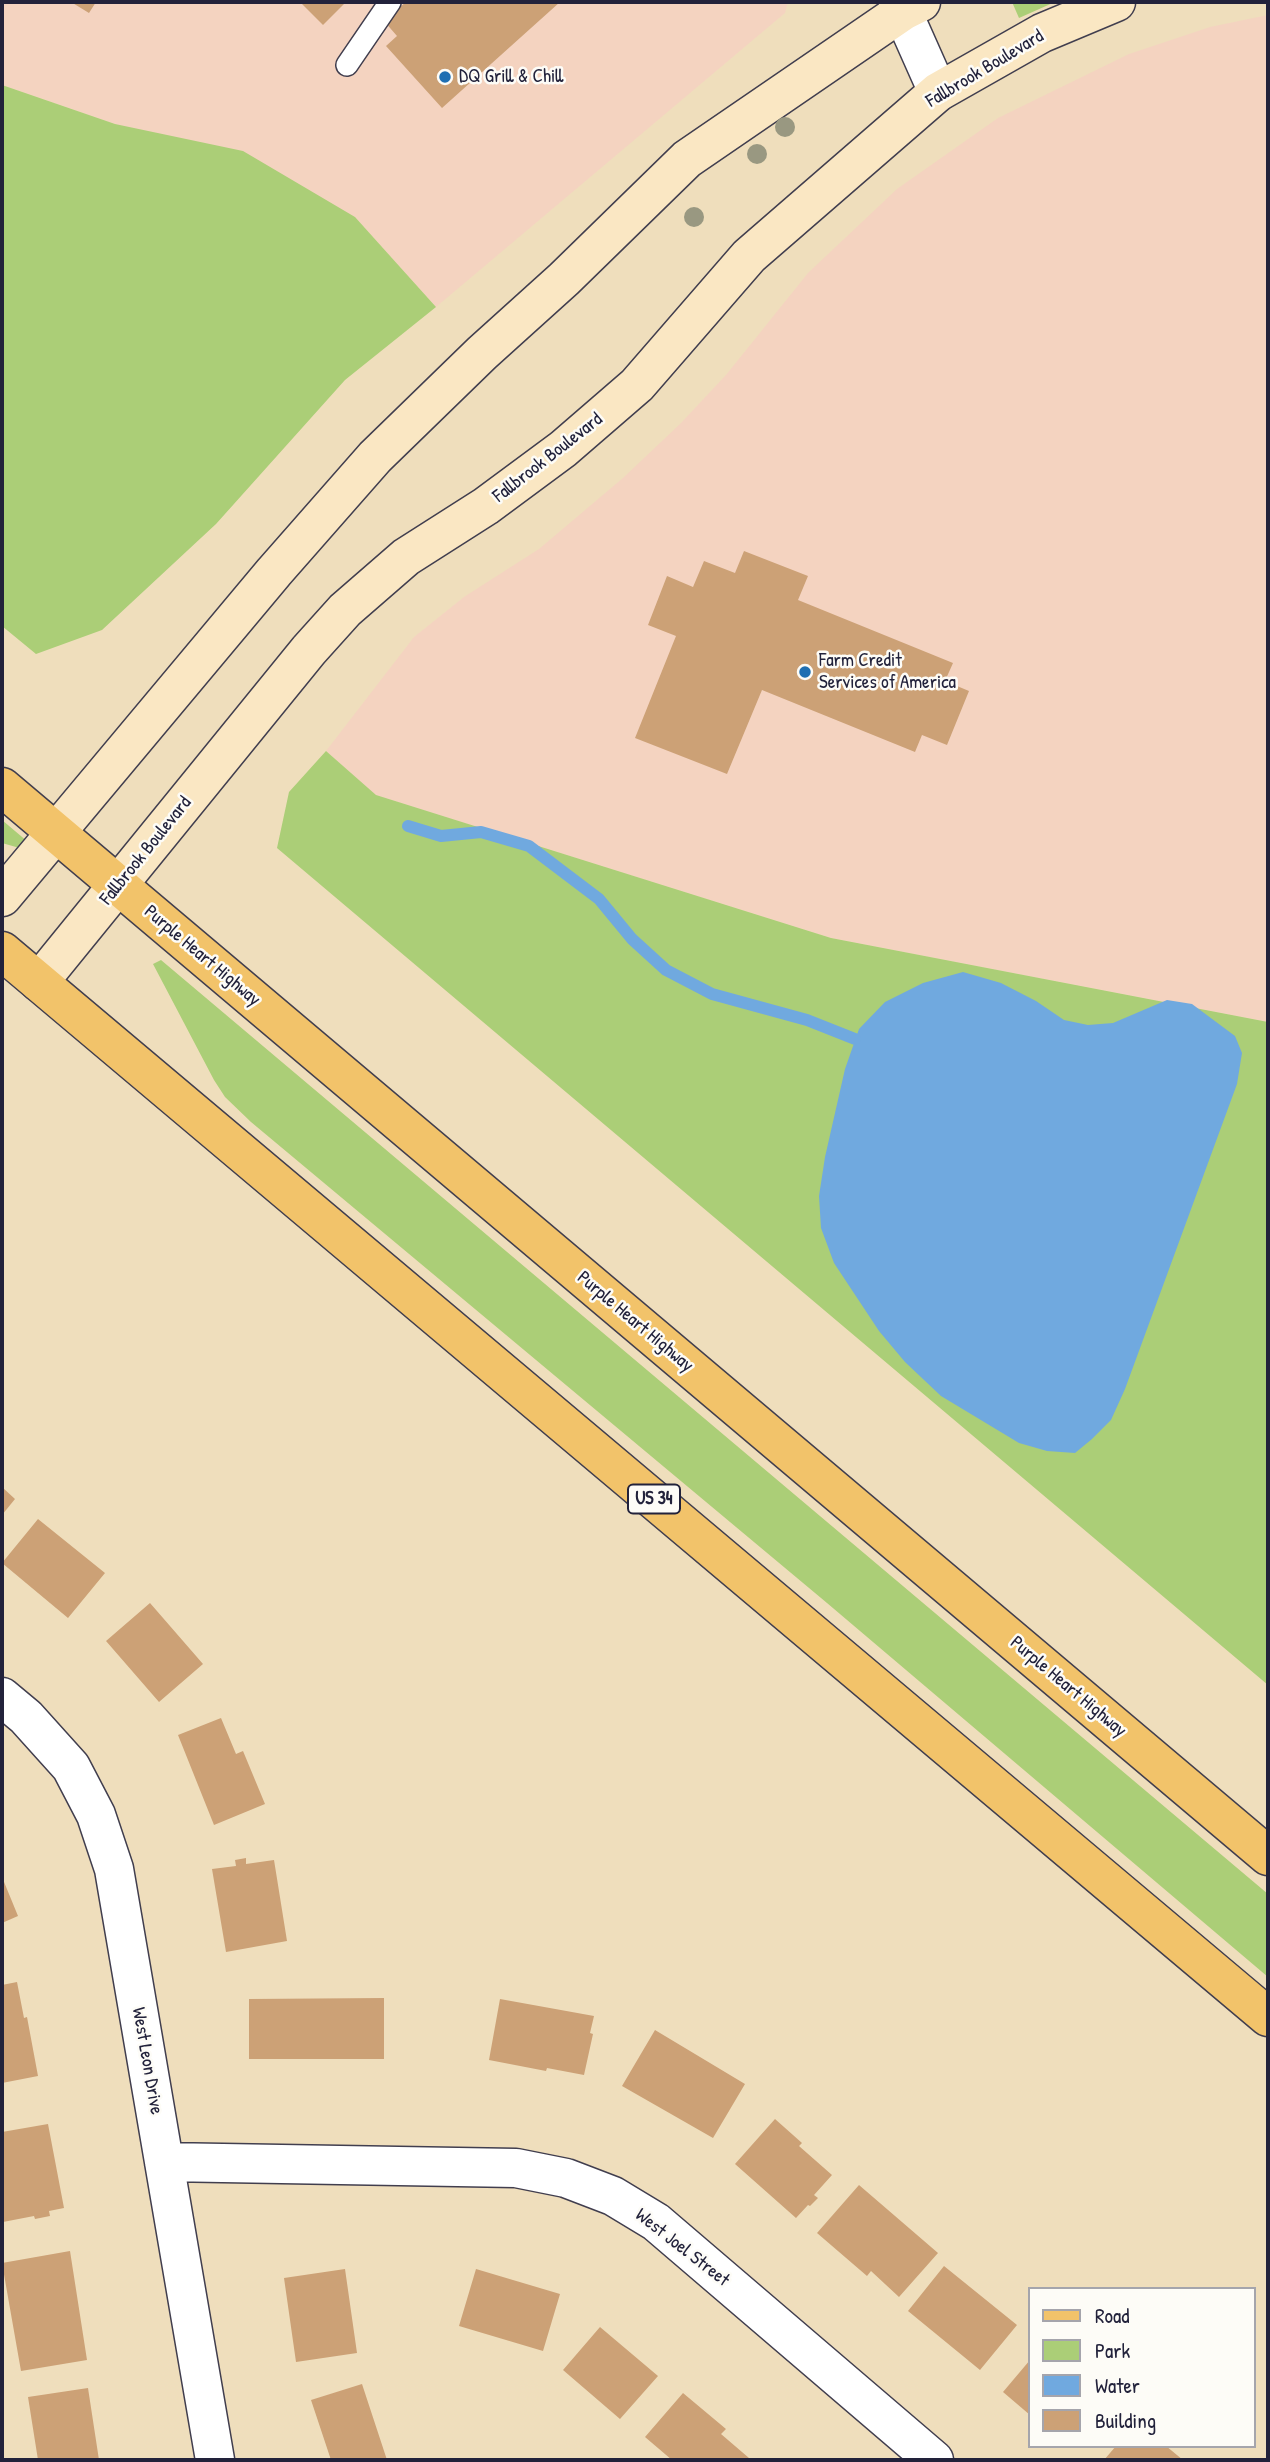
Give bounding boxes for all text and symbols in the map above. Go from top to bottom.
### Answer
street label: Fallbrook Boulevard [922,25,1048,113]
place label: DQ Grill & Chill [459,66,563,88]
marker: DQ Grill & Chill [437,69,453,85]
street label: Fallbrook Boulevard [489,408,607,508]
place label: Farm Credit Services of America [819,650,956,694]
marker: Farm Credit Services of America [797,664,813,680]
street label: Fallbrook Boulevard [95,792,197,910]
street label: Purple Heart Highway [139,901,265,1011]
street label: Purple Heart Highway [572,1267,698,1377]
road number: US 34 [628,1484,680,1514]
street label: Purple Heart Highway [1005,1632,1131,1742]
street label: West Leon Drive [126,2006,168,2116]
street label: West Joel Street [630,2204,734,2292]
legend [1028,2287,1256,2448]
text: Road [1095,2301,1129,2330]
text: Park [1095,2336,1130,2365]
text: Water [1095,2371,1140,2400]
text: Building [1095,2406,1156,2435]

